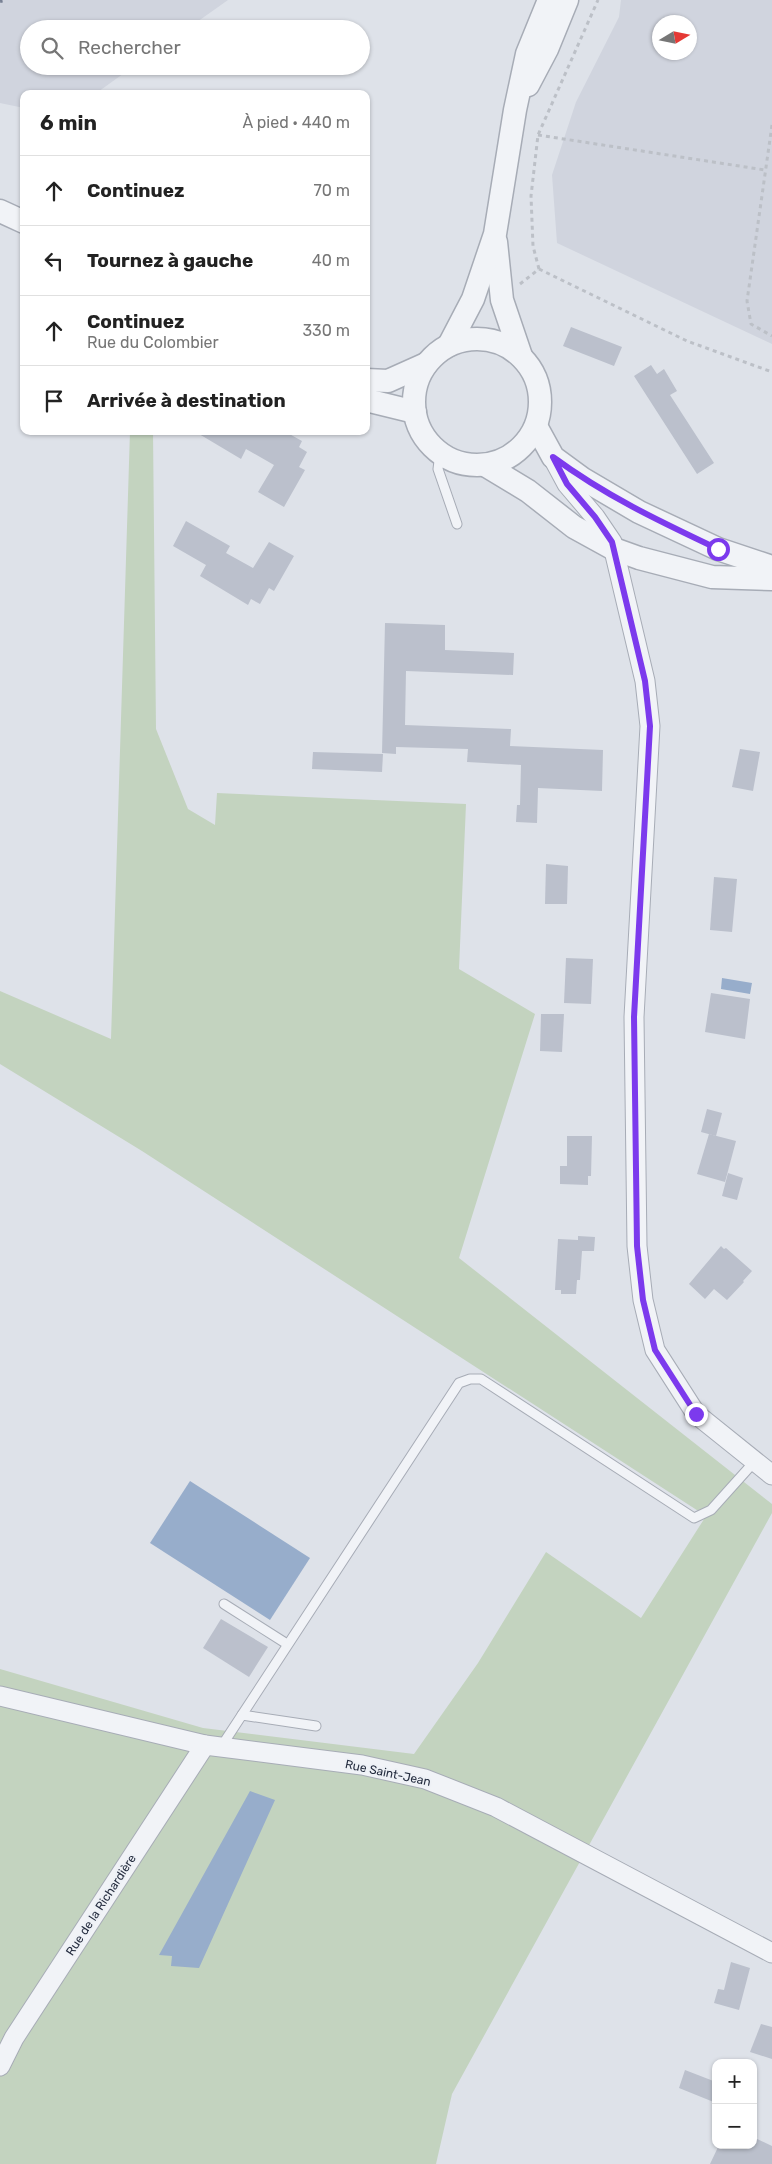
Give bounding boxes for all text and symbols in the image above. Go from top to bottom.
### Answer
north arrow [652,15,697,60]
search box [20,20,370,75]
icon: search [38,34,66,62]
text: Rechercher [78,36,181,59]
text: 6 min [40,110,97,135]
text: À pied · 440 m [243,113,350,132]
icon: ahead [40,177,68,205]
text: Continuez [87,179,185,202]
text: 70 m [313,181,350,200]
icon: left [40,247,68,275]
text: Tournez à gauche [87,249,253,272]
text: 40 m [312,251,350,270]
text: Continuez [87,310,185,333]
icon: ahead [40,317,68,345]
text: 330 m [302,321,350,340]
text: Rue du Colombier [87,333,219,352]
icon: arrive [40,387,68,415]
text: Arrivée à destination [87,389,286,412]
route start [707,538,730,561]
route end [685,1403,708,1426]
street label: Rue Saint-Jean [344,1757,432,1789]
street label: Rue de la Richardière [63,1852,139,1958]
map controls [712,2059,757,2149]
button: + [712,2059,757,2104]
button: − [712,2104,757,2149]

